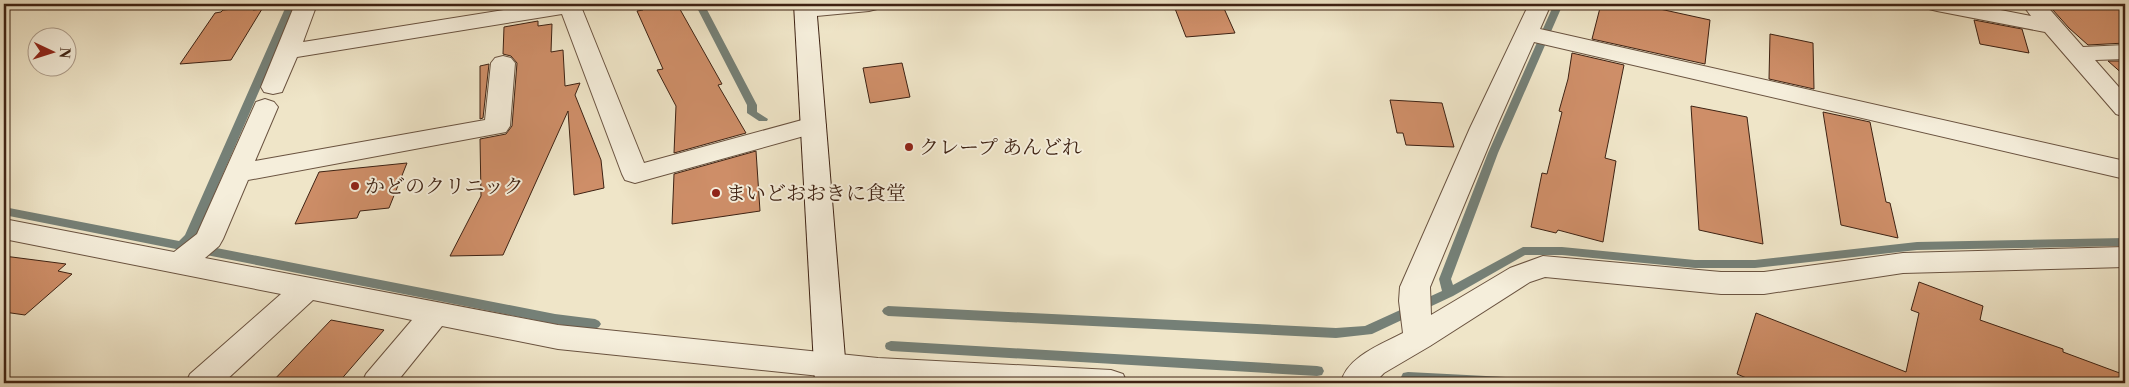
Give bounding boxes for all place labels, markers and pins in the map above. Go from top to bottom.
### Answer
place label: クレープ あんどれ [919,136,1082,161]
marker: クレープ あんどれ [903,141,915,153]
place label: かどのクリニック [365,175,524,200]
marker: かどのクリニック [349,180,361,192]
place label: まいどおおきに食堂 [726,182,906,207]
marker: まいどおおきに食堂 [710,187,722,199]

